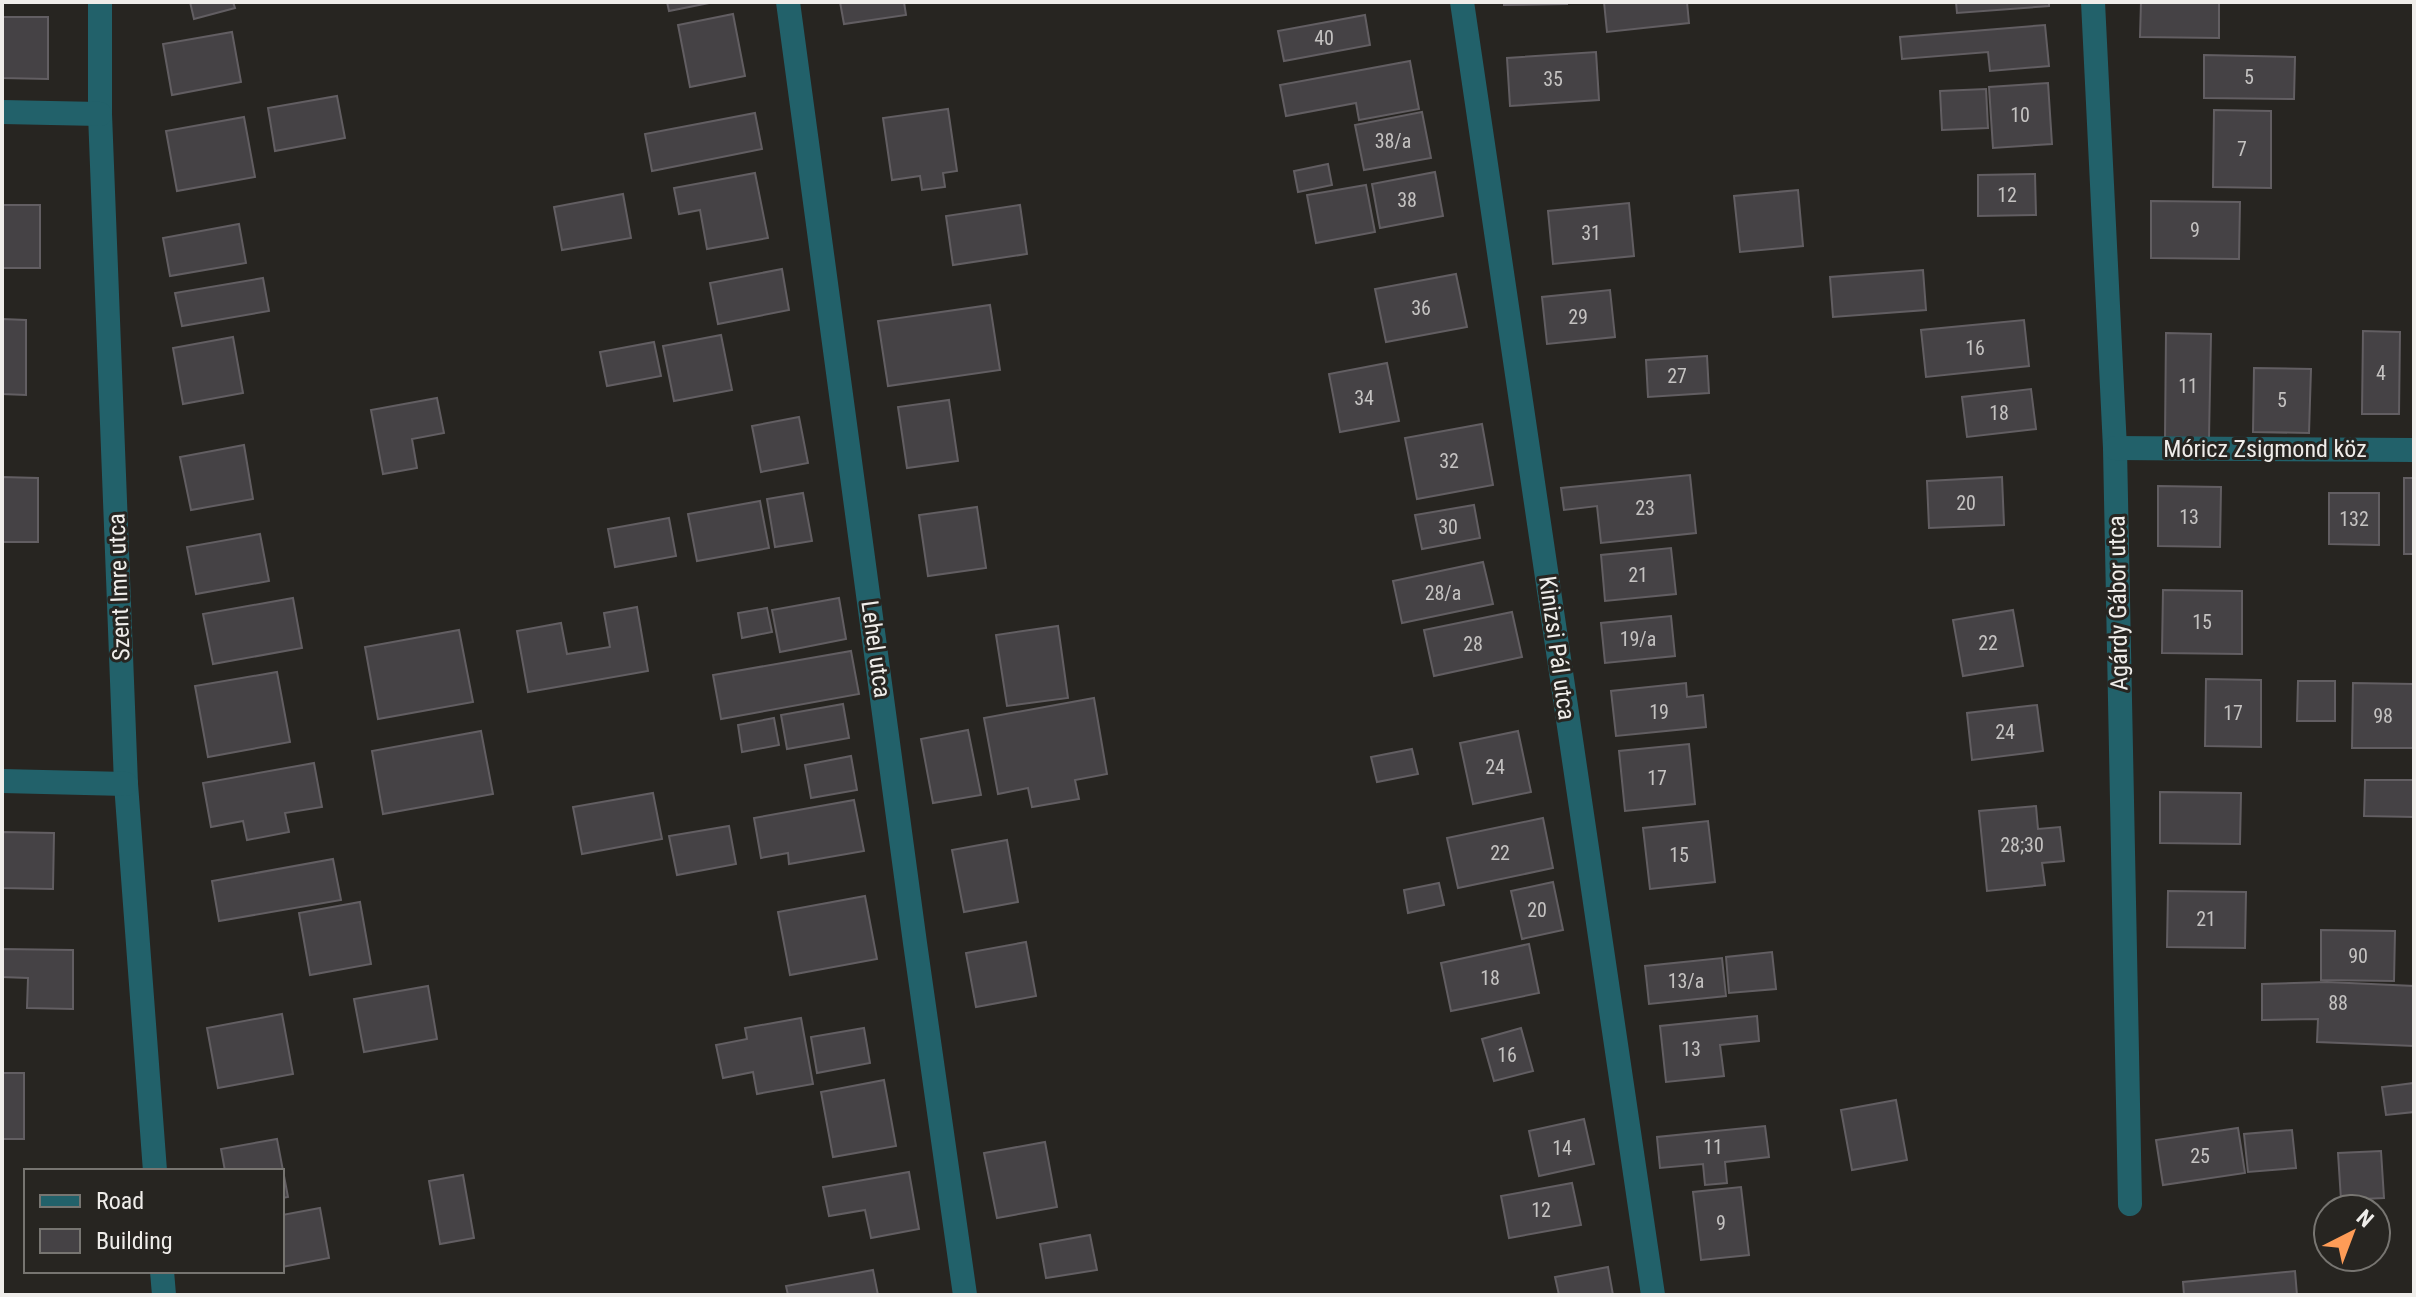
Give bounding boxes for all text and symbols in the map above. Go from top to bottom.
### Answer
house number: 40 [1314,26,1334,50]
house number: 5 [2244,65,2254,89]
house number: 35 [1543,67,1563,91]
house number: 10 [2010,103,2030,127]
house number: 38/a [1375,129,1411,153]
house number: 7 [2237,137,2247,161]
house number: 12 [1997,183,2017,207]
house number: 38 [1397,188,1417,212]
house number: 9 [2190,218,2200,242]
house number: 31 [1581,221,1601,245]
house number: 36 [1411,296,1431,320]
house number: 29 [1568,305,1588,329]
house number: 16 [1965,336,1985,360]
house number: 4 [2376,361,2386,385]
house number: 27 [1667,364,1687,388]
house number: 11 [2178,374,2198,398]
house number: 34 [1354,386,1374,410]
house number: 5 [2277,388,2287,412]
house number: 18 [1989,401,2009,425]
street label: Móricz Zsigmond köz [2163,435,2367,463]
house number: 32 [1439,449,1459,473]
house number: 20 [1956,491,1976,515]
house number: 23 [1635,496,1655,520]
house number: 13 [2179,505,2199,529]
house number: 132 [2339,507,2369,531]
street label: Szent Imre utca [102,513,136,661]
house number: 30 [1438,515,1458,539]
street label: Agárdy Gábor utca [2102,515,2134,691]
house number: 21 [1628,563,1648,587]
street label: Kinizsi Pál utca [1533,574,1581,722]
house number: 28/a [1425,581,1461,605]
street label: Lehel utca [855,599,897,699]
house number: 15 [2192,610,2212,634]
house number: 19/a [1620,627,1656,651]
house number: 22 [1978,631,1998,655]
house number: 28 [1463,632,1483,656]
house number: 19 [1649,700,1669,724]
house number: 17 [2223,701,2243,725]
house number: 98 [2373,704,2393,728]
house number: 24 [1995,720,2015,744]
house number: 24 [1485,755,1505,779]
house number: 17 [1647,766,1667,790]
house number: 28;30 [2000,833,2044,857]
house number: 22 [1490,841,1510,865]
house number: 15 [1669,843,1689,867]
house number: 20 [1527,898,1547,922]
house number: 21 [2196,907,2216,931]
house number: 90 [2348,944,2368,968]
house number: 18 [1480,966,1500,990]
house number: 13/a [1668,969,1704,993]
house number: 88 [2328,991,2348,1015]
house number: 13 [1681,1037,1701,1061]
house number: 16 [1497,1043,1517,1067]
house number: 11 [1703,1135,1723,1159]
house number: 14 [1552,1136,1572,1160]
house number: 25 [2190,1144,2210,1168]
legend [24,1169,284,1273]
text: Road [96,1187,144,1215]
north arrow [2312,1193,2392,1273]
house number: 12 [1531,1198,1551,1222]
text: N [2352,1205,2378,1232]
house number: 9 [1716,1211,1726,1235]
text: Building [96,1227,173,1255]

